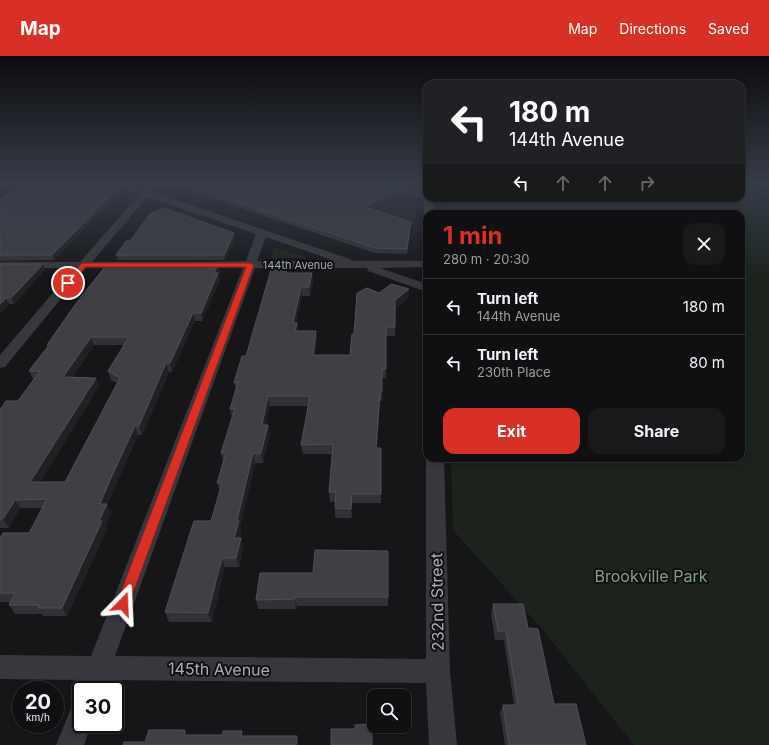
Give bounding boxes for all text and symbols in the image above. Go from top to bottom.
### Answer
text: Map [20,17,61,40]
text: Map [568,20,597,37]
text: Directions [619,20,686,37]
text: Saved [708,20,749,37]
text: 180 m [509,95,590,129]
icon: left [443,96,495,148]
text: 144th Avenue [509,129,624,150]
icon: left [510,172,532,194]
icon: ahead [552,172,574,194]
icon: ahead [594,172,616,194]
icon: right [636,172,658,194]
text: 1 min [443,221,502,250]
button: close [683,223,725,265]
text: 280 m · 20:30 [443,251,529,267]
street label: 144th Avenue [263,258,333,272]
pin [51,266,85,300]
icon: arrive [57,272,79,294]
text: Turn left [477,289,538,308]
icon: left [443,296,465,318]
text: 180 m [683,297,725,316]
text: 144th Avenue [477,308,560,324]
text: Turn left [477,345,538,364]
icon: left [443,352,465,374]
text: 80 m [689,353,725,372]
text: 230th Place [477,364,551,380]
button: Exit [443,408,580,454]
button: Share [588,408,725,454]
street label: 232nd Street [426,553,448,651]
park label: Brookville Park [595,566,708,586]
position arrow [102,583,144,625]
street label: 145th Avenue [168,658,270,680]
speed limit sign: 30 [72,681,124,733]
map controls [367,689,411,733]
button: search [367,689,411,733]
text: 20 [25,690,51,714]
text: km/h [26,711,50,723]

